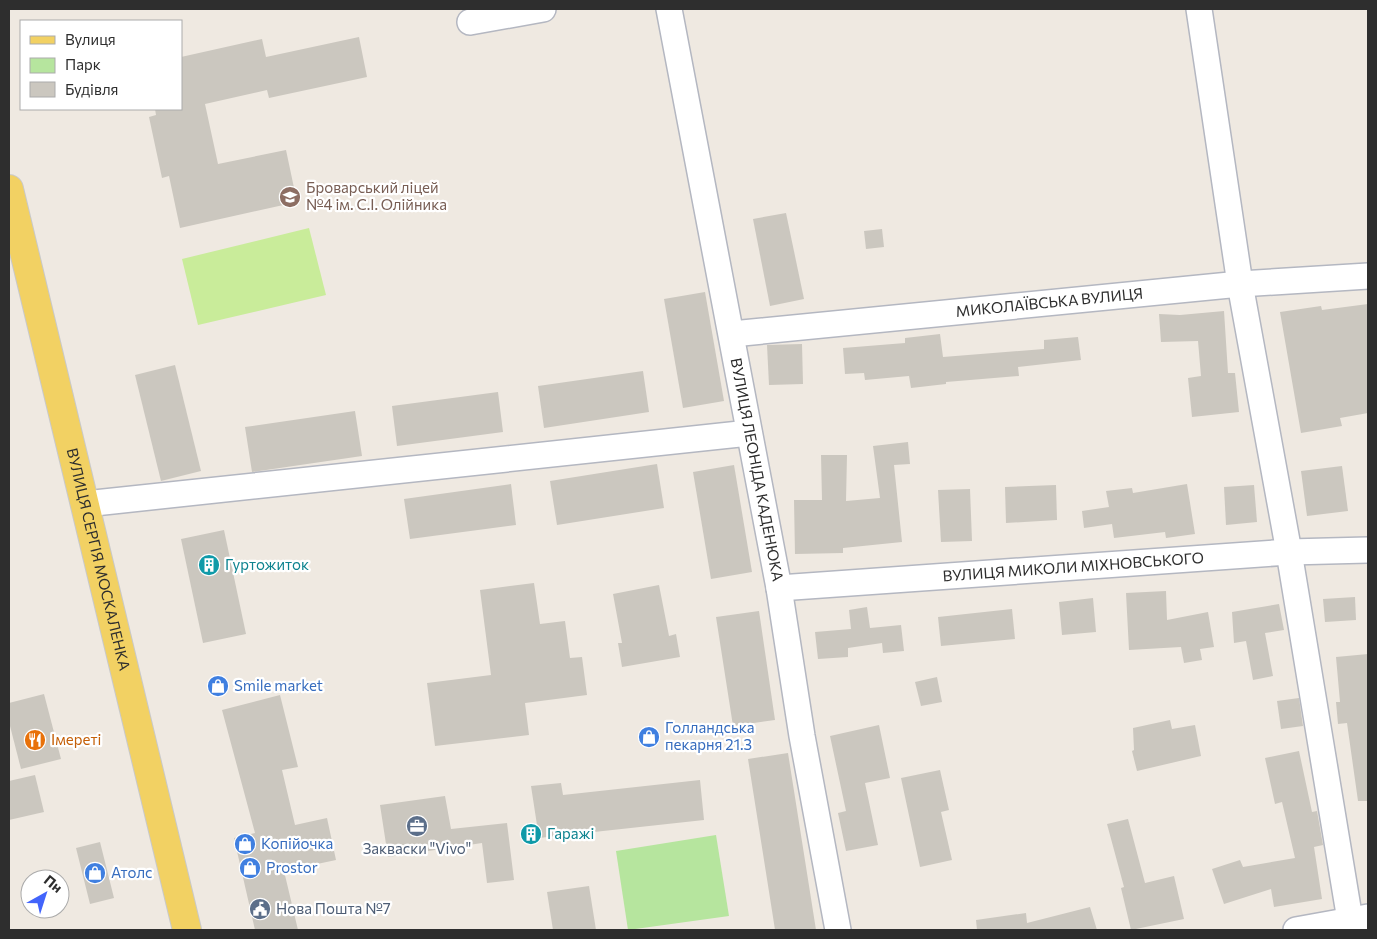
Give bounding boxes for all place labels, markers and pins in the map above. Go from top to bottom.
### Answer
place label: Броварський ліцей №4 ім. С.І. Олійника [306,178,447,213]
school or university icon: Броварський ліцей №4 ім. С.І. Олійника [278,185,302,209]
building icon: Гуртожиток [197,553,221,577]
place label: Гуртожиток [225,555,309,573]
shop icon: Smile market [206,674,230,698]
place label: Smile market [234,676,323,694]
place label: Голландська пекарня 21.3 [665,718,755,753]
shop icon: Голландська пекарня 21.3 [637,725,661,749]
restaurant icon: Імереті [23,728,47,752]
place label: Імереті [51,730,101,748]
office icon: Закваски "Vivo" [405,814,429,838]
building icon: Гаражі [519,822,543,846]
place label: Гаражі [547,824,594,842]
shop icon: Копійочка [233,832,257,856]
place label: Копійочка [261,834,333,852]
place label: Закваски "Vivo" [363,839,471,857]
shop icon: Prostor [238,856,262,880]
place label: Prostor [266,858,318,876]
shop icon: Атолс [83,861,107,885]
place label: Атолс [111,863,152,881]
public building icon: Нова Пошта №7 [248,897,272,921]
place label: Нова Пошта №7 [276,899,391,917]

